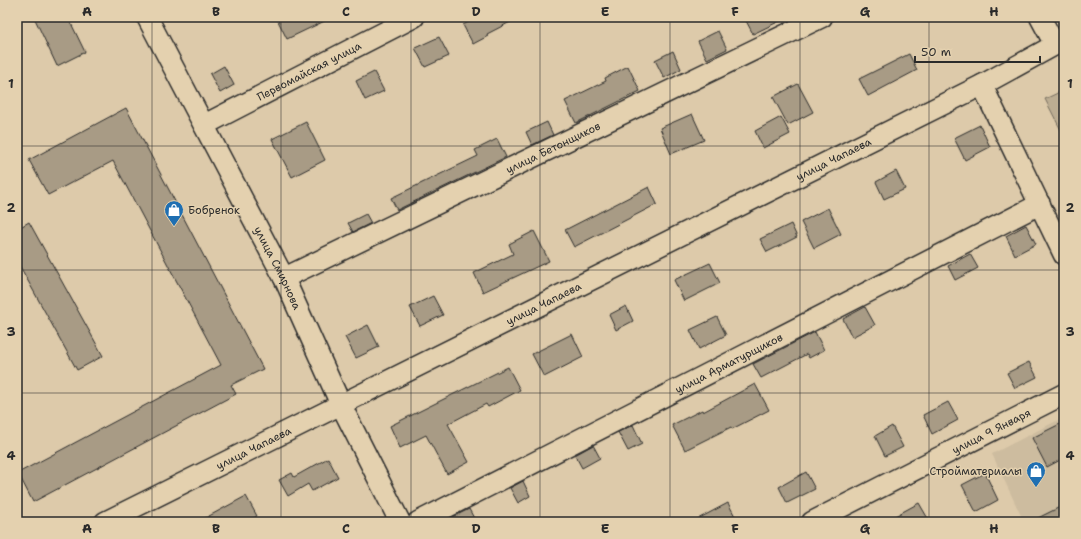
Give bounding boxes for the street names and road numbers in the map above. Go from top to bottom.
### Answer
street label: Первомайская улица [254,38,364,105]
street label: улица Бетонщиков [503,119,603,177]
street label: улица Чапаева [794,134,874,184]
street label: улица Смирнова [250,224,304,312]
street label: улица Чапаева [504,279,584,329]
street label: улица Арматурщиков [672,330,786,397]
street label: улица 9 Января [949,405,1033,458]
street label: улица Чапаева [214,423,294,473]

